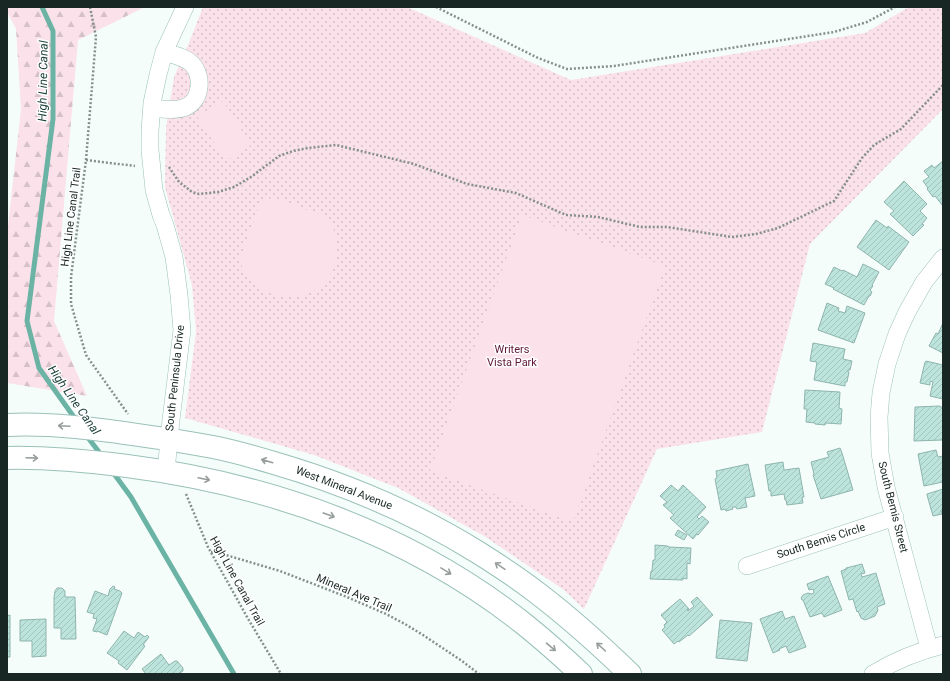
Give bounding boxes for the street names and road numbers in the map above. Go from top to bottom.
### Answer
street label: High Line Canal Trail [58,167,84,267]
street label: South Peninsula Drive [163,324,187,432]
street label: South Bemis Street [875,460,911,554]
street label: West Mineral Avenue [294,464,394,512]
street label: South Bemis Circle [775,520,867,561]
street label: High Line Canal Trail [207,534,267,628]
street label: Mineral Ave Trail [314,571,394,615]

